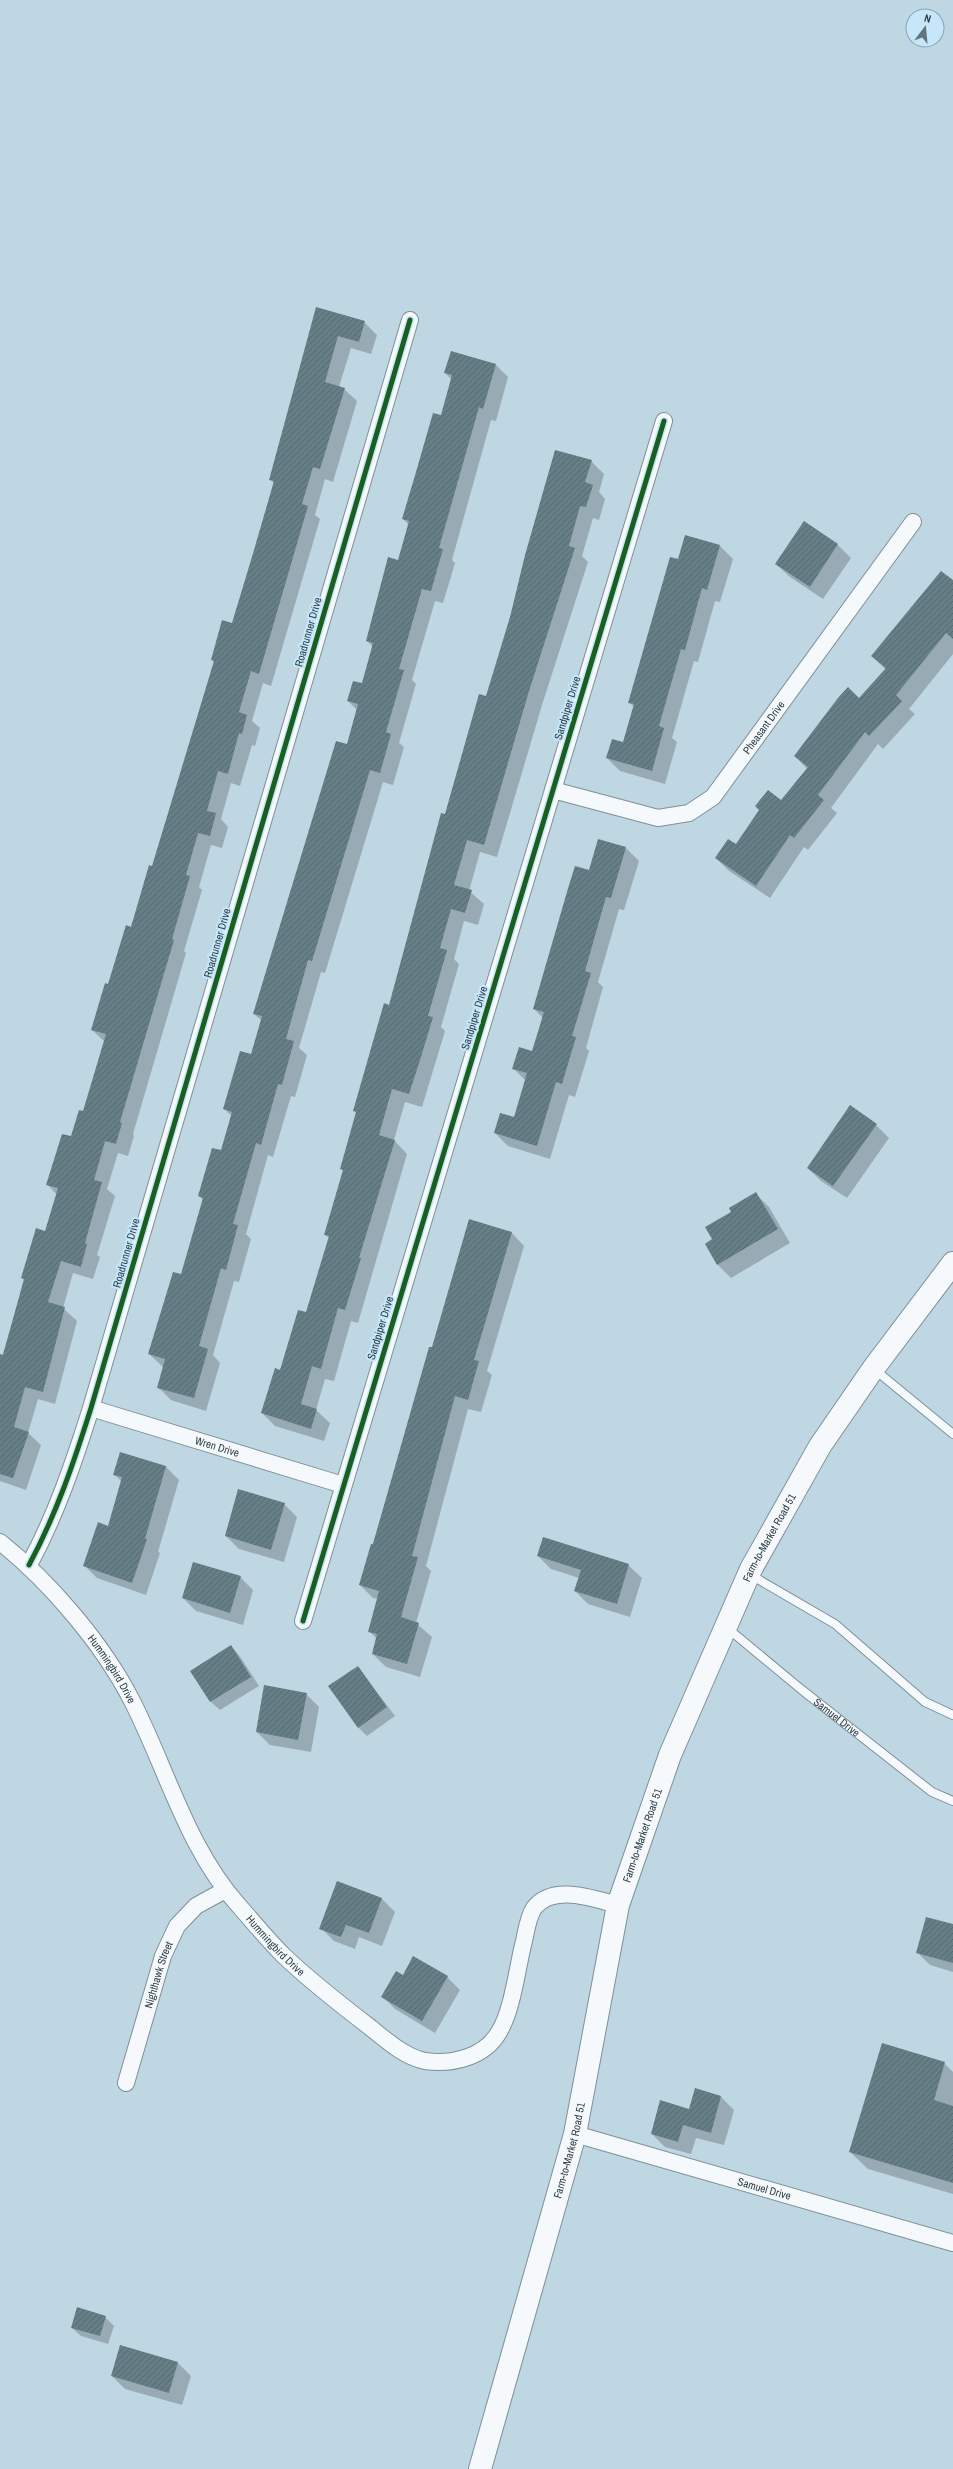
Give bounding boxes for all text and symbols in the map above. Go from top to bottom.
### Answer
north arrow [905,8,945,48]
text: N [923,11,933,26]
street label: Roadrunner Drive [291,596,325,668]
street label: Sandpiper Drive [551,675,583,741]
street label: Pheasant Drive [740,698,788,757]
street label: Roadrunner Drive [200,907,234,979]
street label: Sandpiper Drive [458,985,490,1051]
street label: Roadrunner Drive [109,1217,143,1289]
street label: Sandpiper Drive [364,1295,396,1361]
street label: Wren Drive [193,1433,241,1460]
street label: Farm-to-Market Road 51 [739,1491,799,1584]
street label: Hummingbird Drive [85,1632,139,1705]
street label: Samuel Drive [811,1695,863,1740]
street label: Farm-to-Market Road 51 [619,1786,665,1884]
street label: Hummingbird Drive [243,1912,308,1979]
street label: Nighthawk Street [141,1939,176,2010]
street label: Farm-to-Market Road 51 [550,2101,588,2200]
street label: Samuel Drive [736,2174,793,2203]

